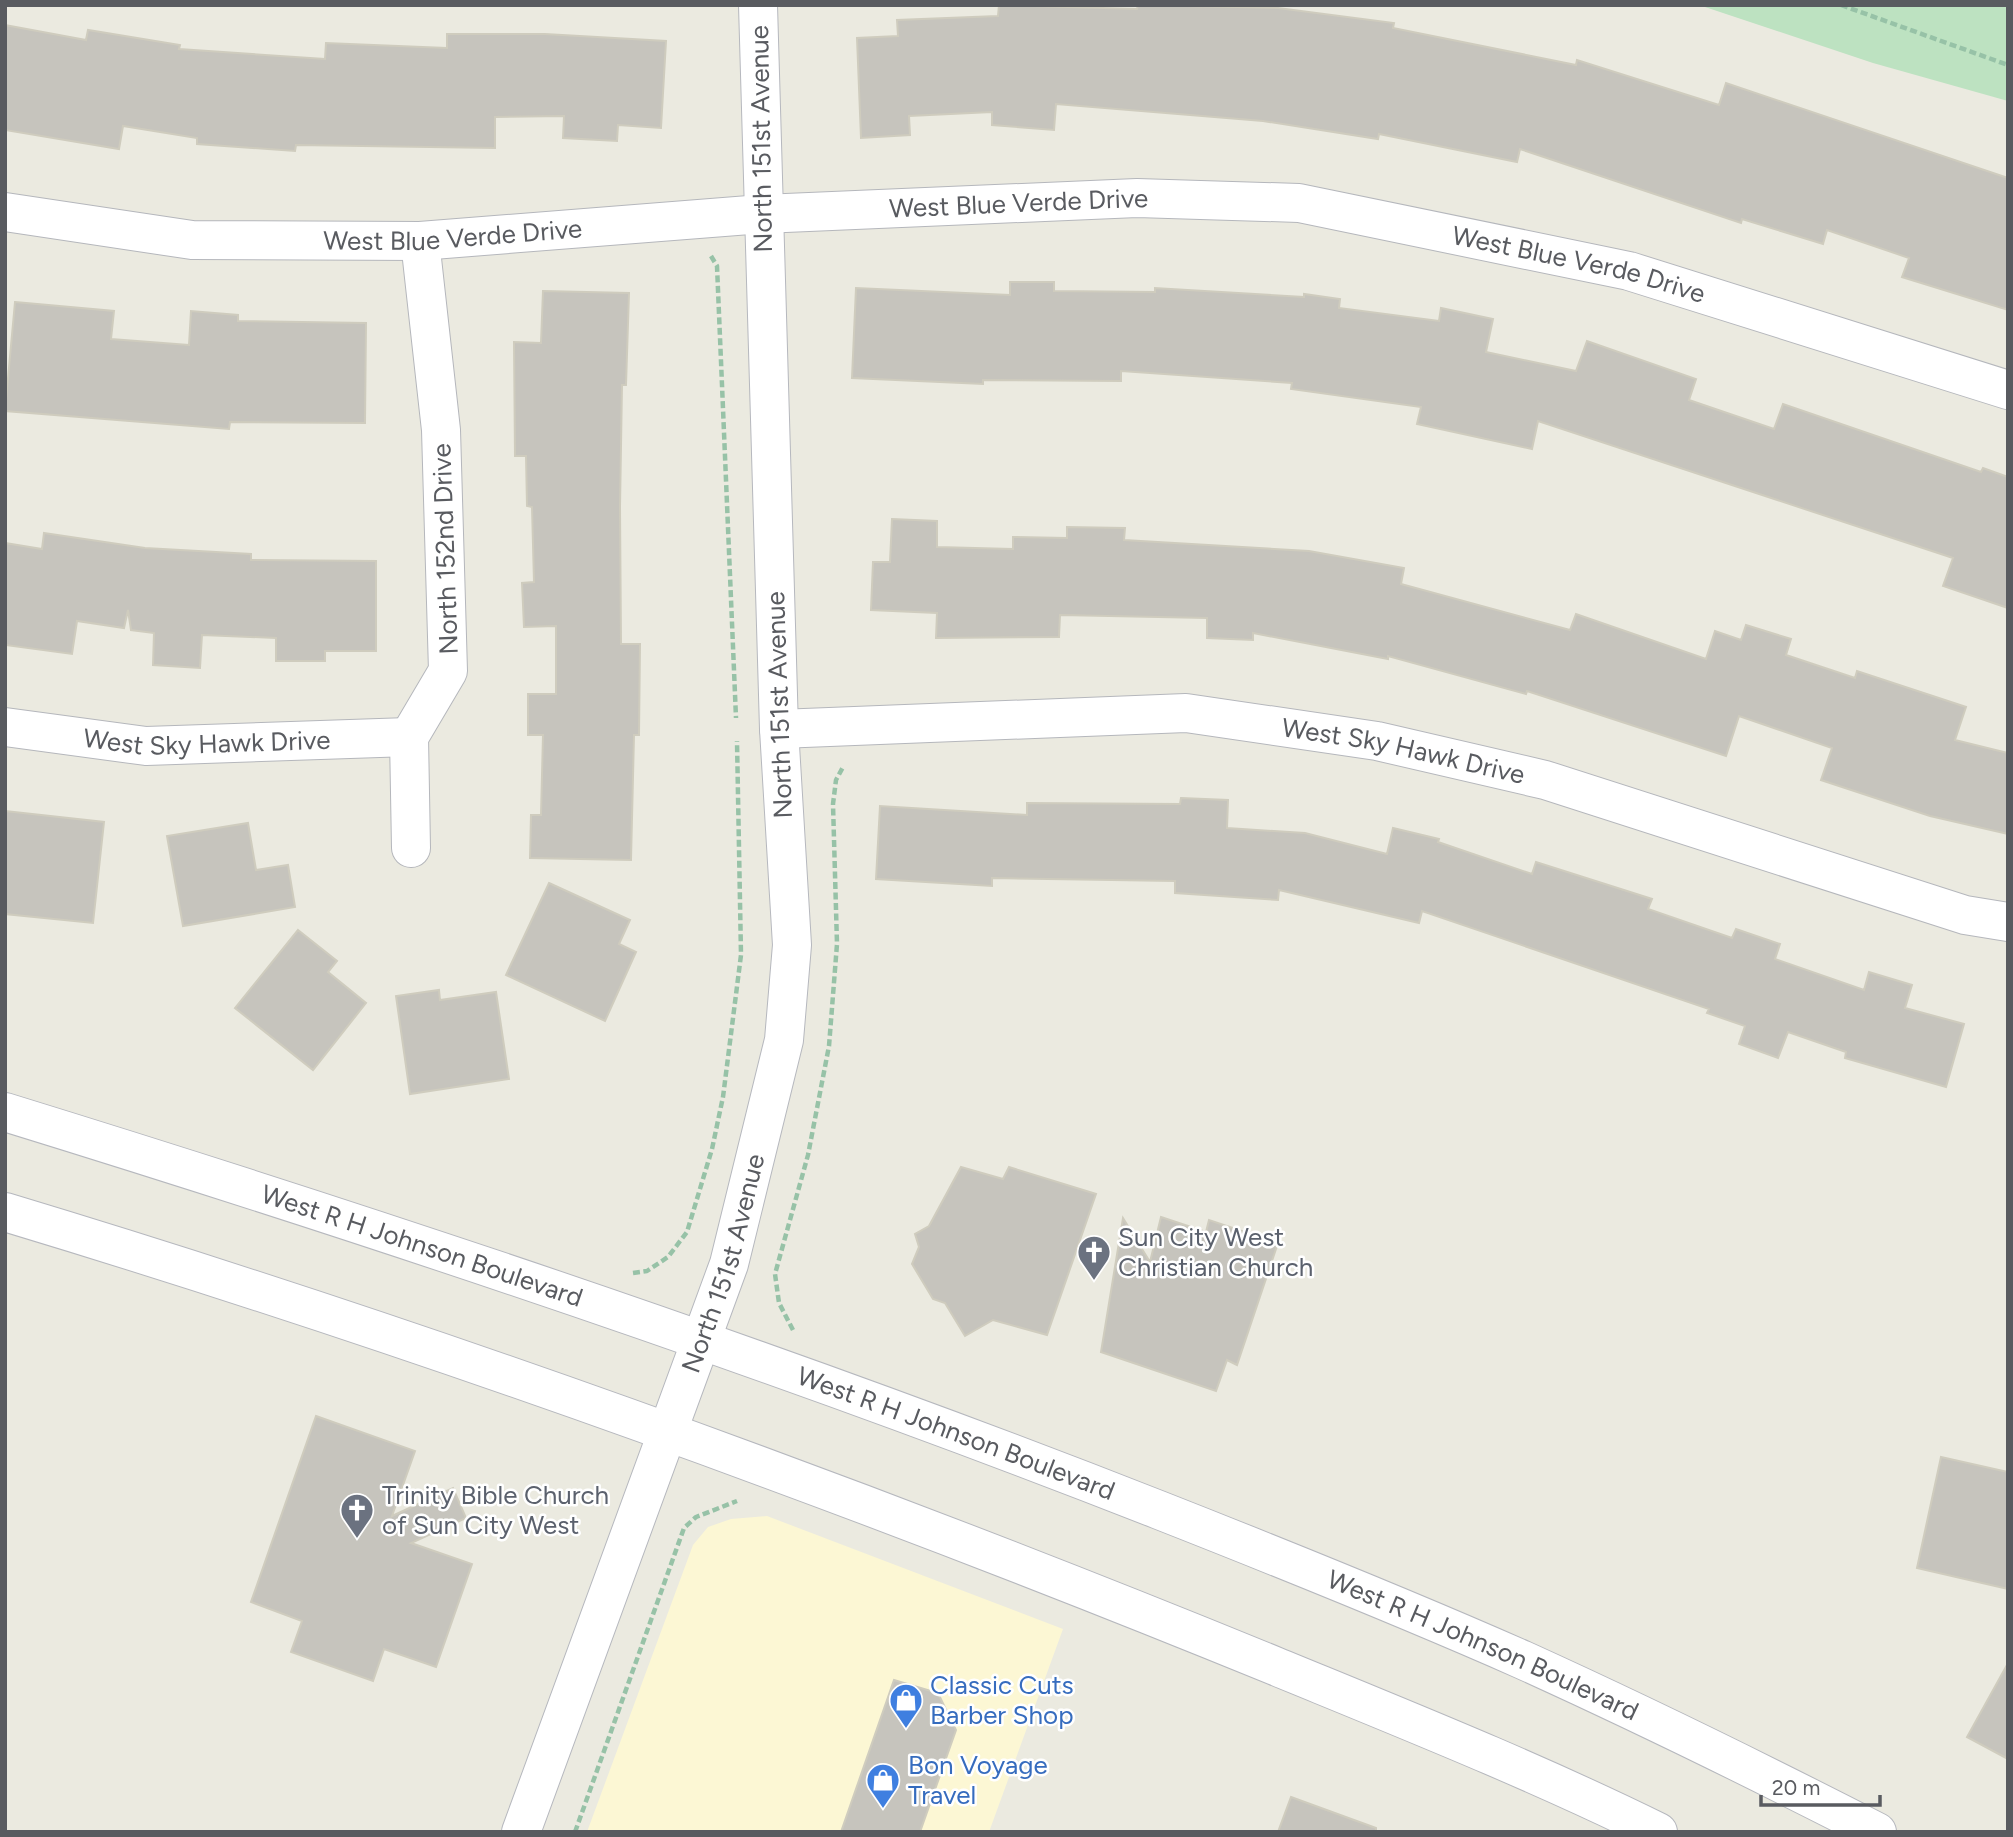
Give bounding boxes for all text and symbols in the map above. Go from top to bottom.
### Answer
street label: North 151st Avenue [743,25,779,253]
street label: West Blue Verde Drive [888,182,1149,225]
street label: West Blue Verde Drive [323,212,583,257]
street label: West Blue Verde Drive [1449,219,1709,310]
street label: North 152nd Drive [425,443,465,655]
street label: North 151st Avenue [759,591,799,819]
street label: West Sky Hawk Drive [1280,711,1528,791]
street label: West Sky Hawk Drive [81,722,331,762]
street label: North 151st Avenue [675,1151,771,1377]
street label: West R H Johnson Boulevard [257,1178,587,1314]
place label: Sun City West Christian Church [1118,1221,1313,1283]
church icon: Sun City West Christian Church [1075,1233,1113,1282]
street label: West R H Johnson Boulevard [793,1360,1119,1507]
place label: Trinity Bible Church of Sun City West [382,1479,609,1541]
church icon: Trinity Bible Church of Sun City West [338,1491,376,1540]
street label: West R H Johnson Boulevard [1323,1563,1644,1727]
place label: Classic Cuts Barber Shop [930,1669,1074,1731]
shop icon: Classic Cuts Barber Shop [887,1681,925,1730]
place label: Bon Voyage Travel [908,1749,1048,1811]
shop icon: Bon Voyage Travel [864,1761,902,1810]
scale bar [1761,1764,1880,1808]
text: 20 m [1772,1775,1820,1800]

